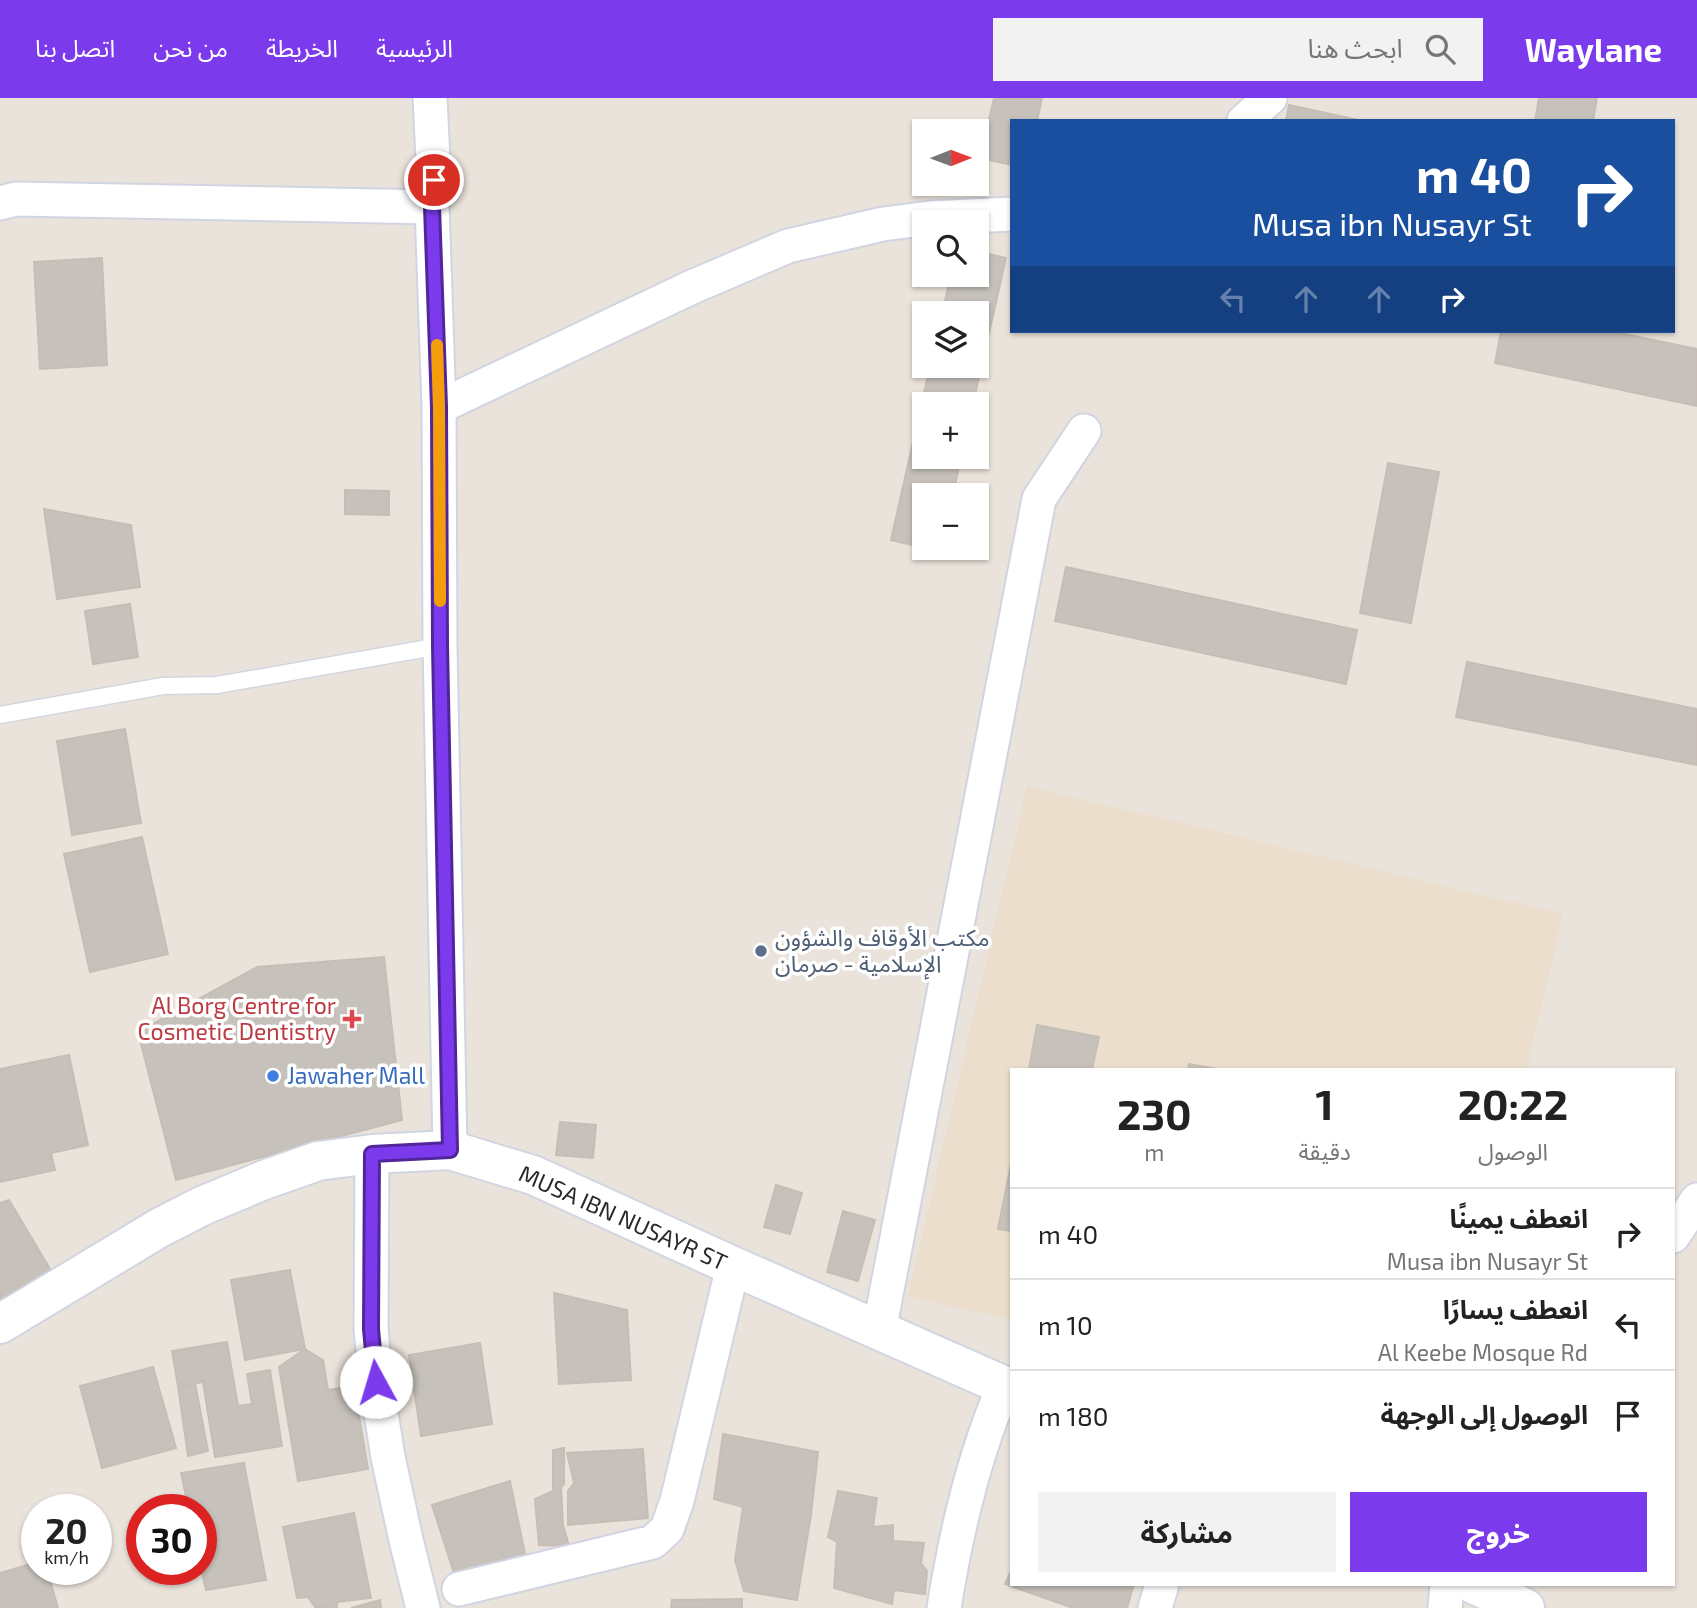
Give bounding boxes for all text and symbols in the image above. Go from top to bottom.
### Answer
search box [993,18,1483,81]
text: Waylane [1525,29,1662,69]
icon: search [1421,30,1459,68]
text: ابحث هنا [1307,32,1403,63]
text: اتصل بنا [35,33,115,62]
text: من نحن [153,33,228,62]
text: الخريطة [266,33,338,62]
text: الرئيسية [376,33,453,62]
north arrow [912,119,989,196]
map controls [912,119,989,560]
text: 40 m [1416,144,1532,203]
icon: right [1556,147,1647,238]
pin [404,150,464,210]
icon: arrive [415,161,453,199]
text: Musa ibn Nusayr St [1252,204,1532,242]
button: search [912,210,989,287]
icon: left [1214,280,1252,318]
icon: ahead [1287,280,1325,318]
icon: ahead [1360,280,1398,318]
icon: right [1433,280,1471,318]
button: layers [912,301,989,378]
button: + [912,392,989,469]
button: − [912,483,989,560]
place label: مكتب الأوقاف والشؤون الإسلامية - صرمان [775,923,990,980]
marker: مكتب الأوقاف والشؤون الإسلامية - صرمان [753,943,769,959]
place label: Al Borg Centre for Cosmetic Dentistry [138,991,336,1045]
marker: Al Borg Centre for Cosmetic Dentistry [342,1009,362,1029]
place label: Jawaher Mall [287,1061,425,1089]
marker: Jawaher Mall [265,1068,281,1084]
text: 1 [1316,1078,1334,1128]
text: 20:22 [1458,1078,1568,1128]
text: 230 [1117,1088,1192,1138]
text: دقيقة [1298,1137,1351,1165]
text: الوصول [1478,1137,1548,1165]
text: m [1144,1138,1164,1166]
street label: MUSA IBN NUSAYR ST [515,1159,732,1276]
text: انعطف يمينًا [1449,1202,1588,1233]
icon: right [1609,1215,1647,1253]
text: 40 m [1038,1218,1098,1249]
text: Musa ibn Nusayr St [1387,1247,1588,1275]
text: انعطف يسارًا [1443,1293,1588,1324]
icon: left [1609,1306,1647,1344]
text: 10 m [1038,1309,1093,1340]
text: Al Keebe Mosque Rd [1378,1338,1588,1366]
position arrow [339,1345,413,1419]
icon: arrive [1609,1397,1647,1435]
text: الوصول إلى الوجهة [1380,1398,1588,1429]
text: 180 m [1038,1400,1108,1431]
button: مشاركة [1038,1492,1336,1572]
button: خروج [1350,1492,1647,1572]
speed limit sign: 30 [126,1494,217,1585]
text: 20 [45,1509,88,1551]
text: km/h [44,1546,89,1568]

